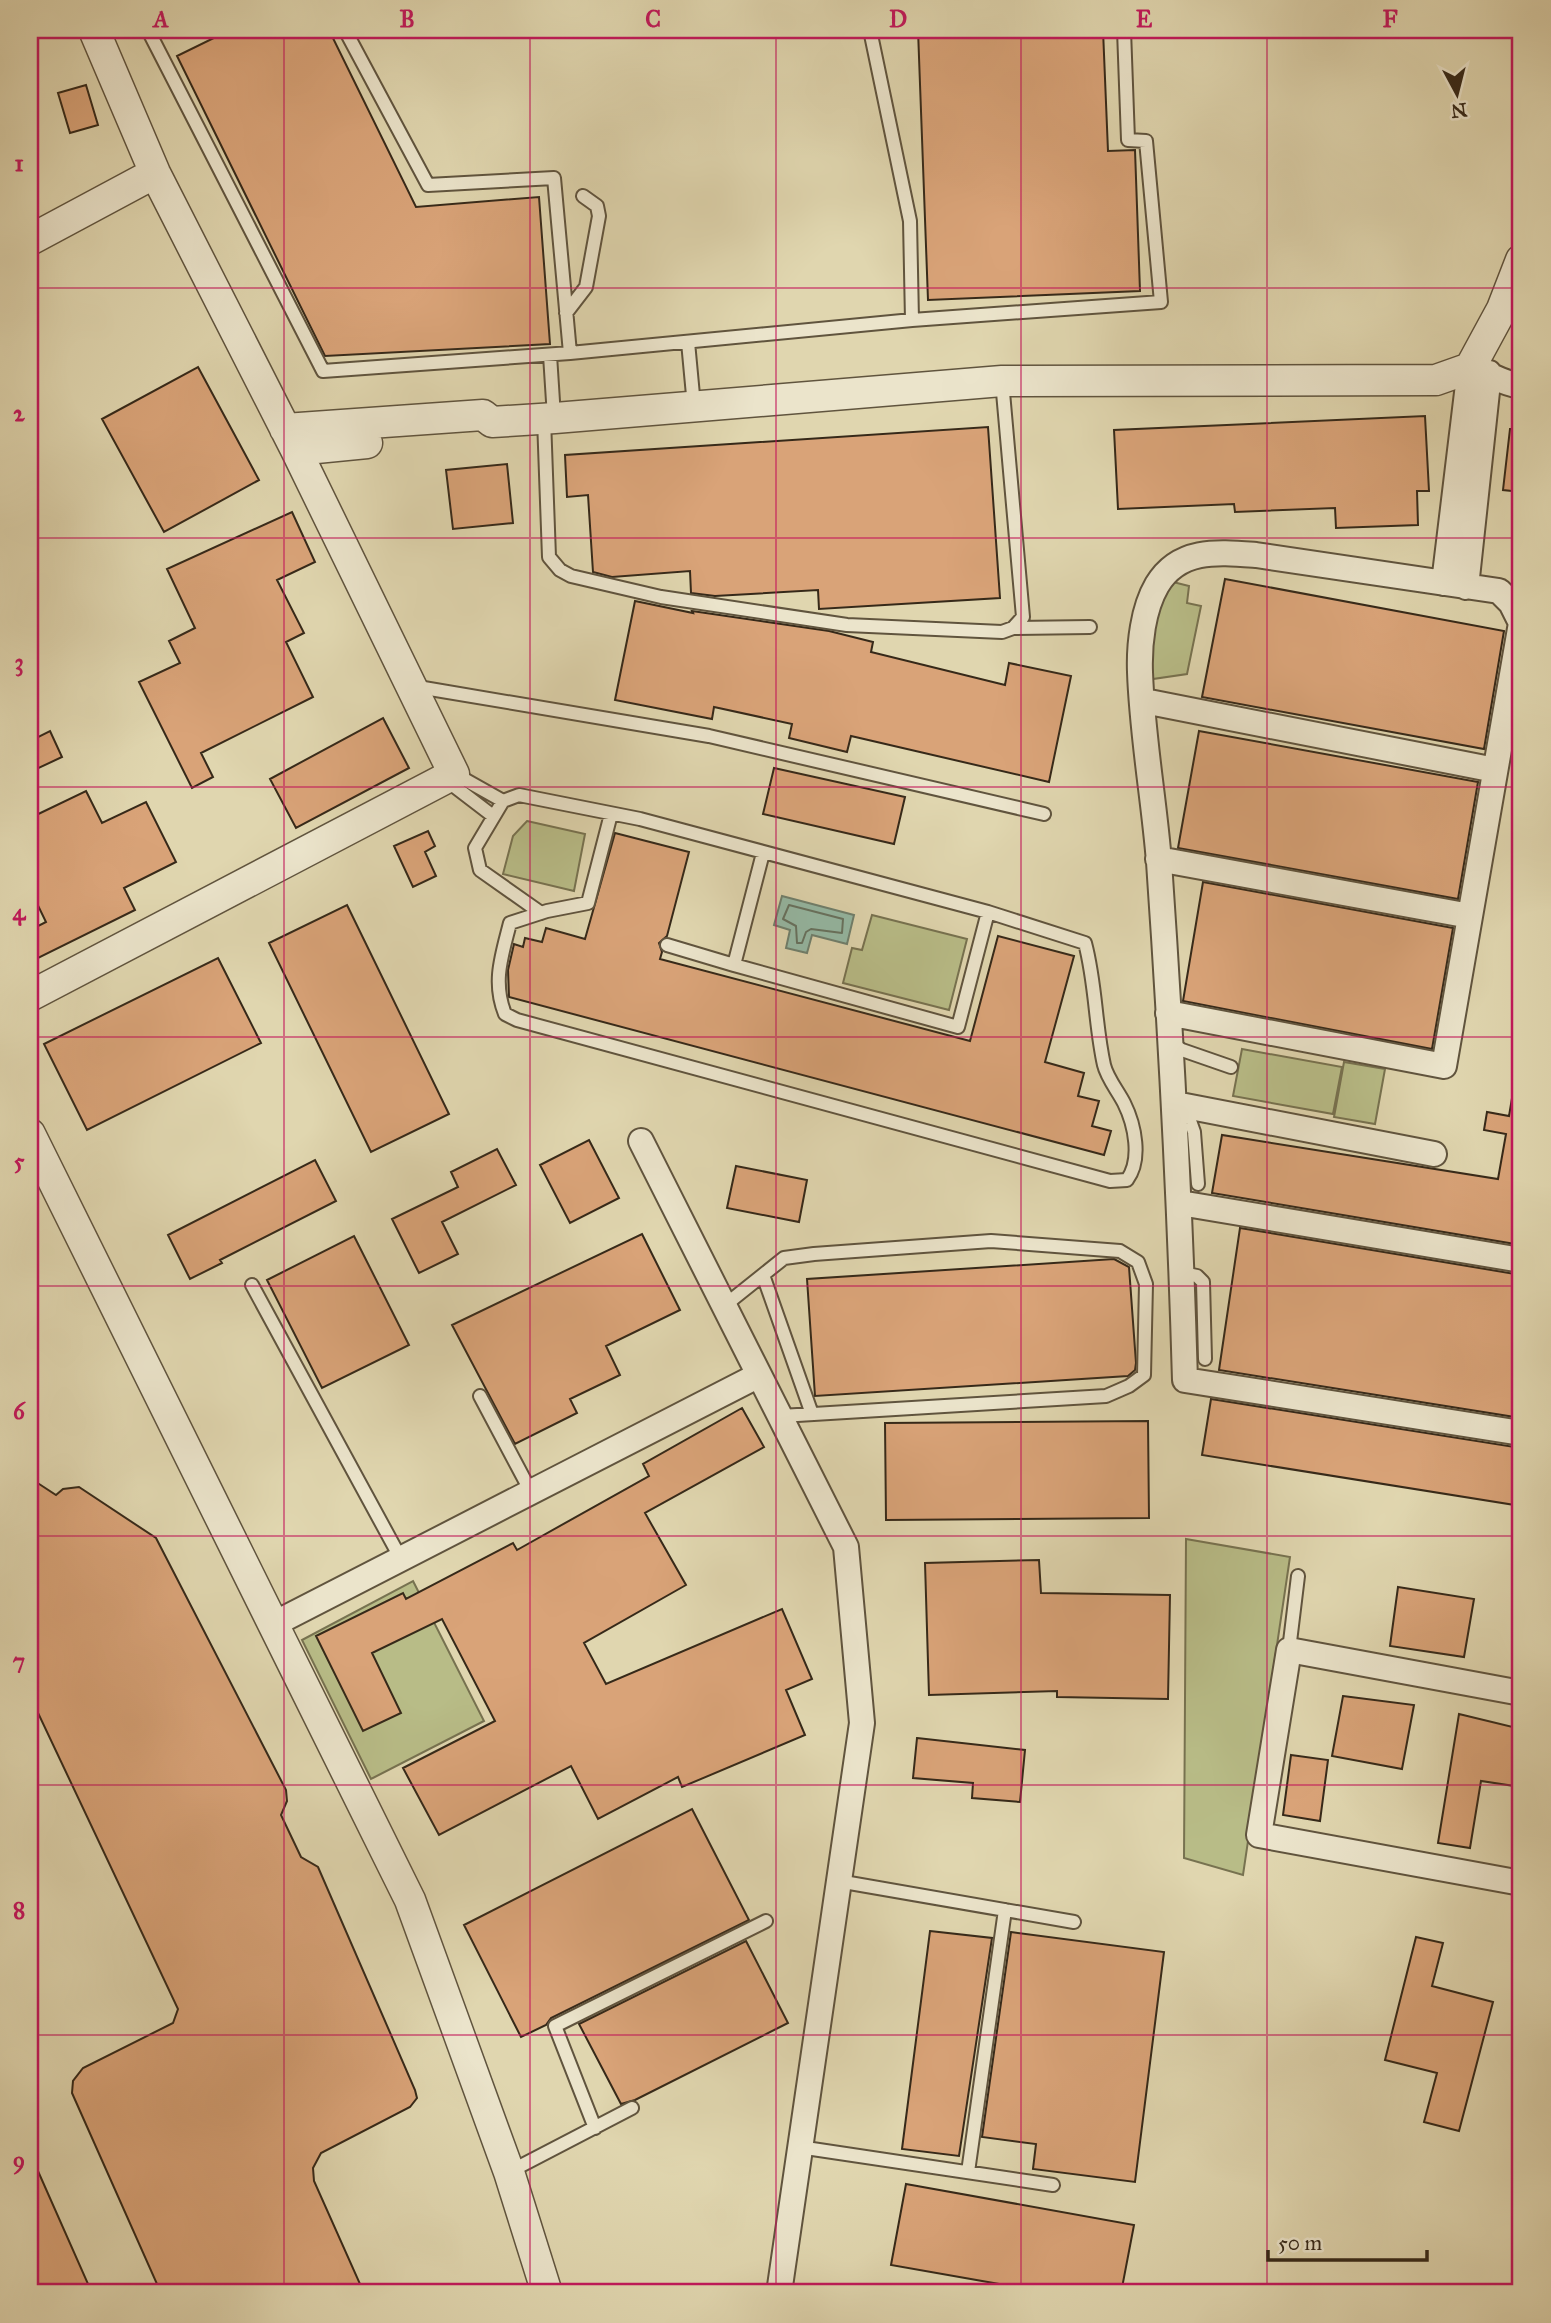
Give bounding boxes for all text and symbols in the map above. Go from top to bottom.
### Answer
text: A [151,5,169,33]
text: B [399,5,415,33]
text: C [645,5,661,33]
text: D [889,5,907,33]
text: E [1136,5,1153,33]
text: F [1382,5,1398,33]
north arrow [1422,60,1492,130]
text: N [1450,98,1468,123]
text: 1 [14,149,24,177]
text: 2 [13,399,25,427]
text: 3 [14,648,24,677]
text: 4 [13,898,27,926]
text: 5 [14,1147,25,1175]
text: 6 [13,1397,26,1425]
text: 7 [13,1647,25,1675]
text: 8 [13,1896,25,1924]
text: 9 [13,2146,25,2175]
scale bar [1268,2218,1427,2262]
text: 50 m [1278,2230,1323,2256]

